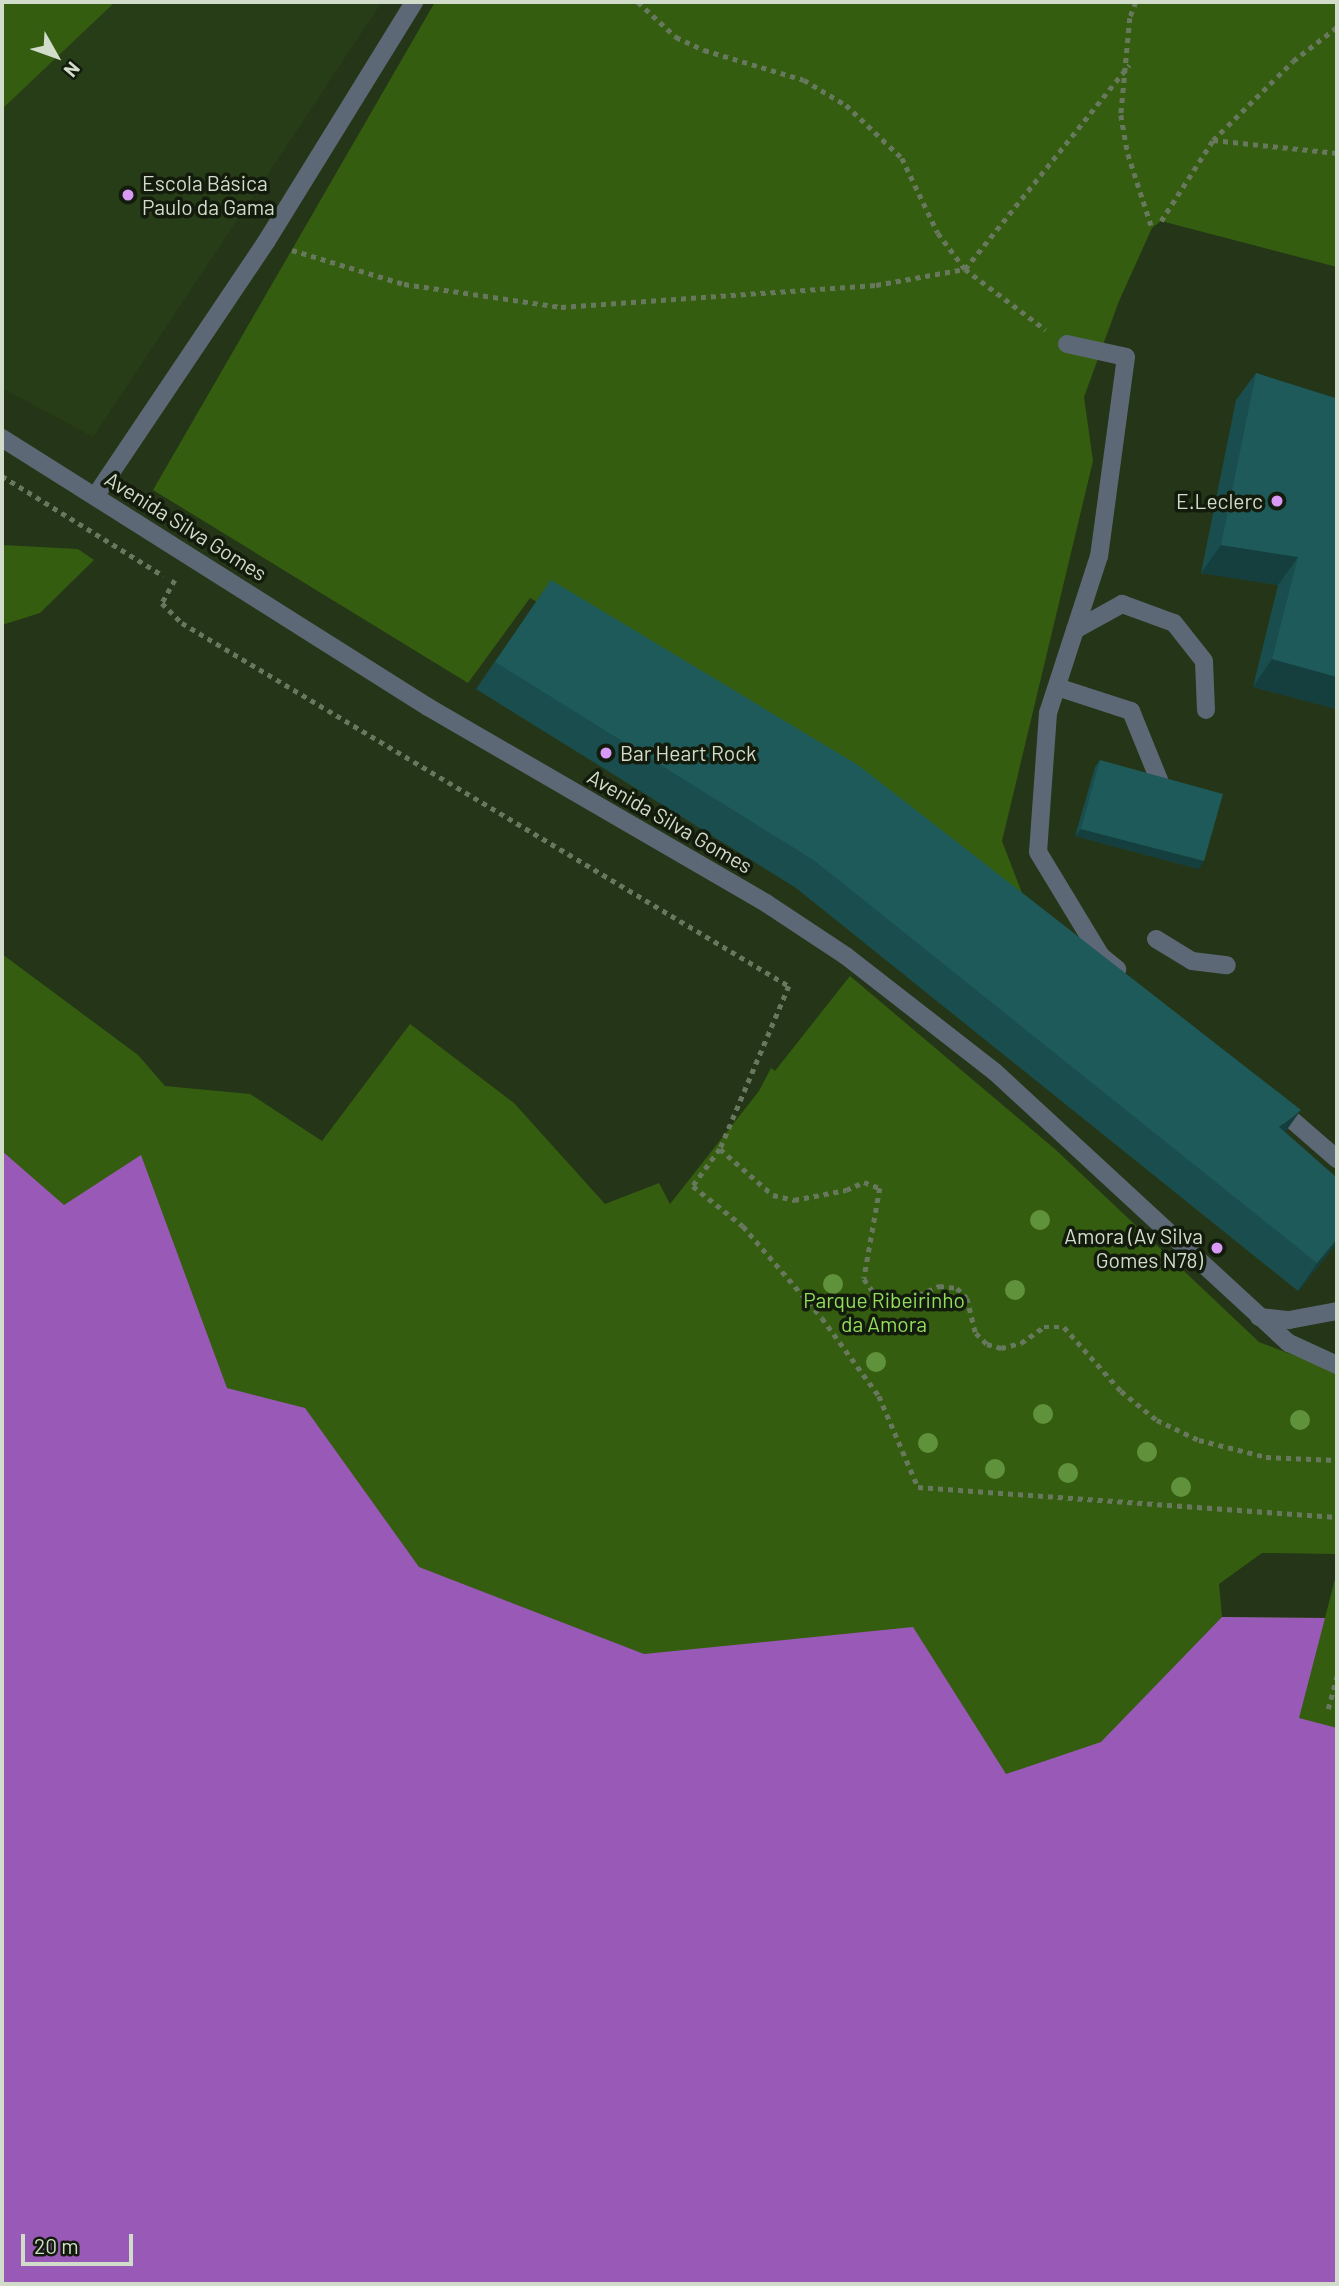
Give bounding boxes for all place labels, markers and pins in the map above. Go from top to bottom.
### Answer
place label: Escola Básica Paulo da Gama [142,170,275,220]
marker: Escola Básica Paulo da Gama [120,187,136,203]
place label: E.Leclerc [1176,488,1263,514]
marker: E.Leclerc [1269,493,1285,509]
place label: Bar Heart Rock [620,740,757,766]
marker: Bar Heart Rock [598,745,614,761]
place label: Amora (Av Silva Gomes N78) [1064,1223,1203,1273]
marker: Amora (Av Silva Gomes N78) [1209,1240,1225,1256]

